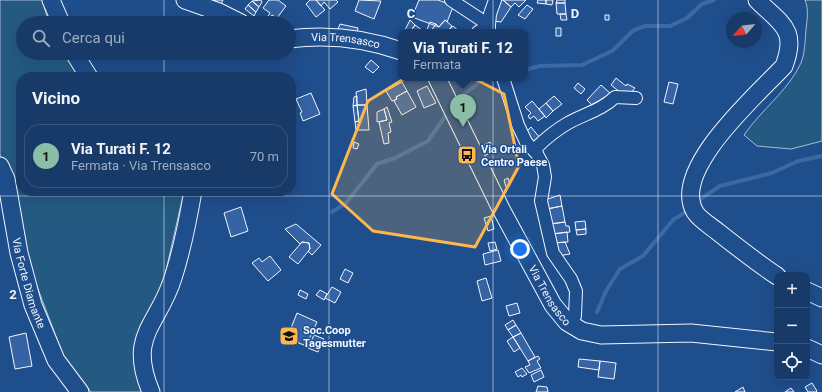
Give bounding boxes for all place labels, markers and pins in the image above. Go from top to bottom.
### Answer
pin: 1 [450,94,476,127]
place label: Via Ortali Centro Paese [481,143,547,169]
bus stop icon: Via Ortali Centro Paese [456,144,478,166]
place label: Soc.Coop Tagesmutter [303,324,366,350]
school or university icon: Soc.Coop Tagesmutter [278,325,300,347]

